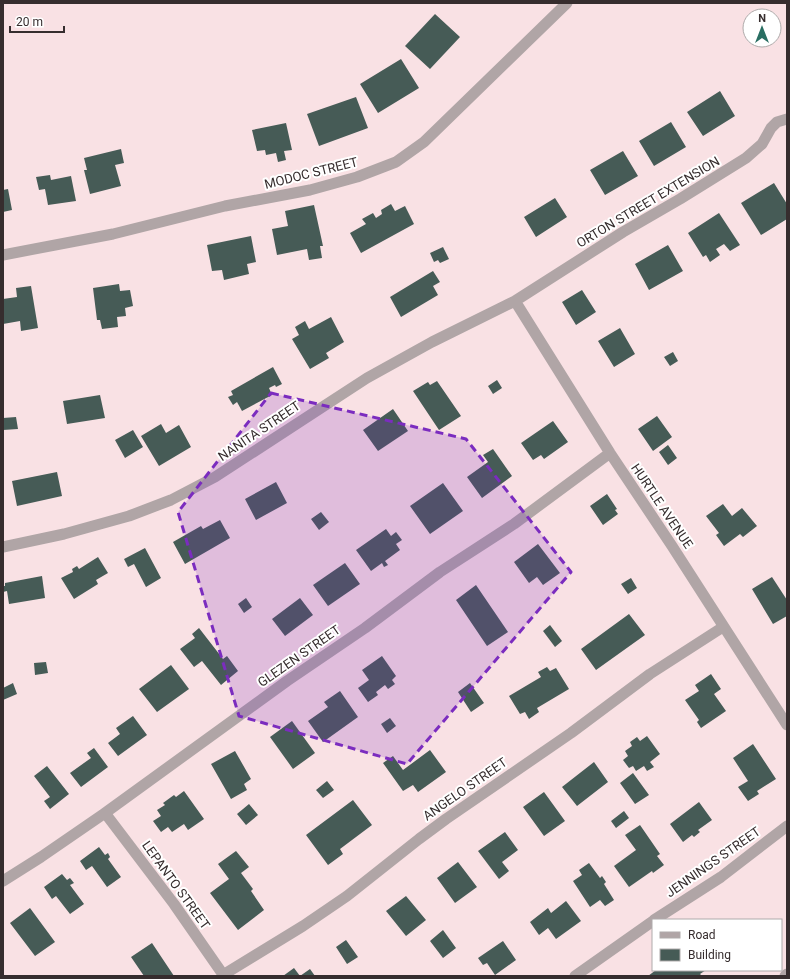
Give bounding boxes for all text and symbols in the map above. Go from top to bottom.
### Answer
scale bar [10,8,64,34]
north arrow [742,8,782,48]
text: N [758,12,766,25]
text: 20 m [16,15,43,29]
street label: ORTON STREET EXTENSION [574,153,722,251]
street label: MODOC STREET [263,154,359,192]
street label: NANITA STREET [215,398,303,464]
street label: HURTLE AVENUE [628,461,696,551]
street label: GLEZEN STREET [255,622,343,690]
street label: ANGELO STREET [420,754,510,824]
street label: JENNINGS STREET [663,824,763,900]
street label: LEPANTO STREET [139,838,213,932]
legend [652,919,782,971]
text: Road [688,928,716,942]
text: Building [688,948,731,962]

